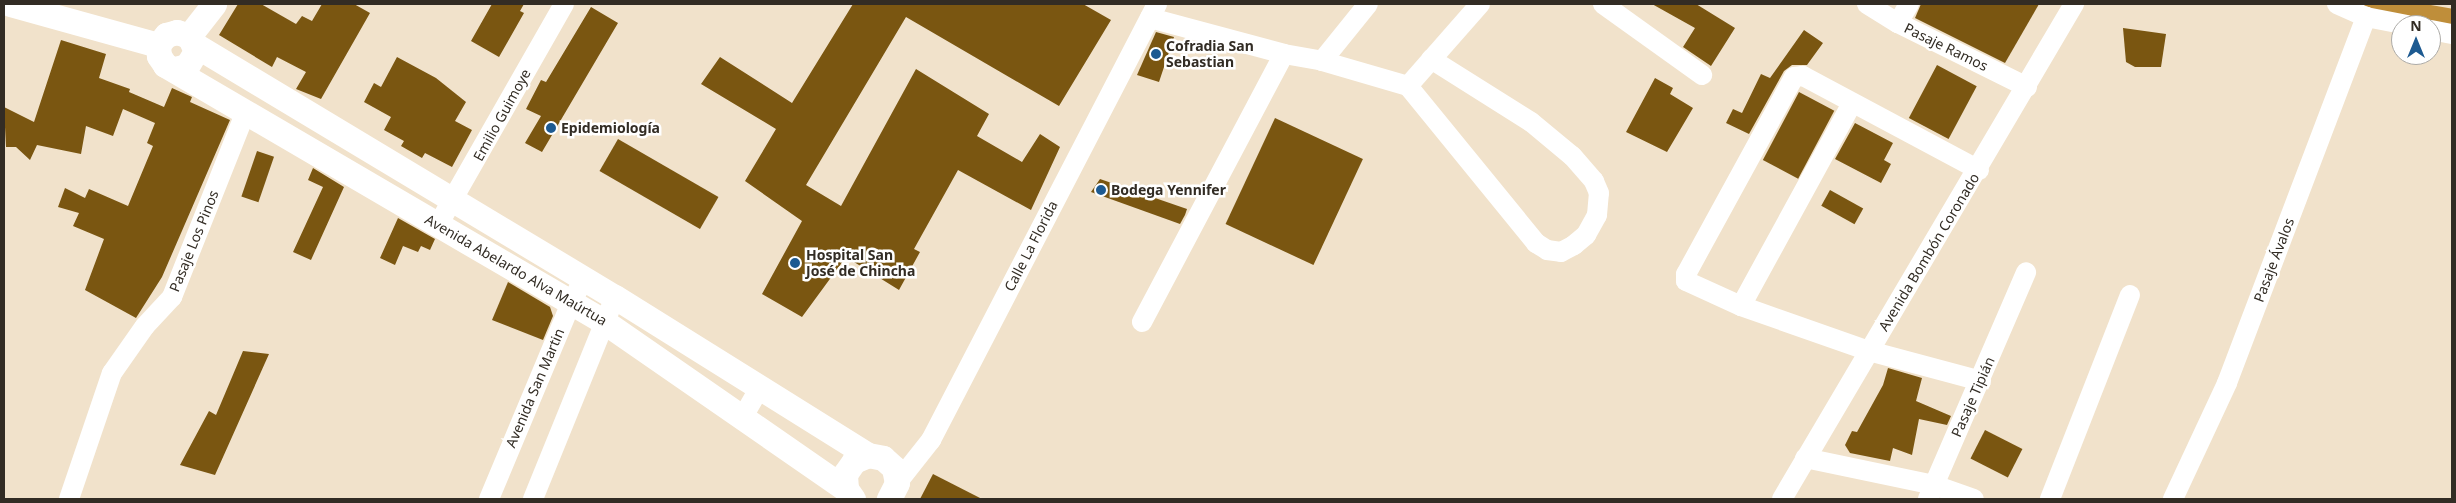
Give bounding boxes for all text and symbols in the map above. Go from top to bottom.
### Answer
north arrow [2391,15,2441,65]
text: N [2410,16,2422,35]
street label: Pasaje Ramos [1901,20,1991,74]
place label: Cofradia San Sebastian [1166,38,1254,70]
marker: Cofradia San Sebastian [1150,48,1162,60]
street label: Emilio Guimoye [470,66,534,164]
place label: Epidemiología [561,120,660,136]
marker: Epidemiología [545,122,557,134]
street label: Avenida Bombón Coronado [1875,170,1983,334]
place label: Bodega Yennifer [1111,182,1226,198]
marker: Bodega Yennifer [1095,184,1107,196]
street label: Pasaje Los Pinos [166,188,222,294]
street label: Calle La Florida [1001,198,1061,294]
street label: Avenida Abelardo Alva Maúrtua [422,211,610,329]
street label: Pasaje Ávalos [2250,216,2298,304]
place label: Hospital San José de Chincha [806,247,915,280]
marker: Hospital San José de Chincha [788,256,802,270]
street label: Avenida San Martin [502,326,568,450]
street label: Pasaje Tipián [1948,354,1998,440]

